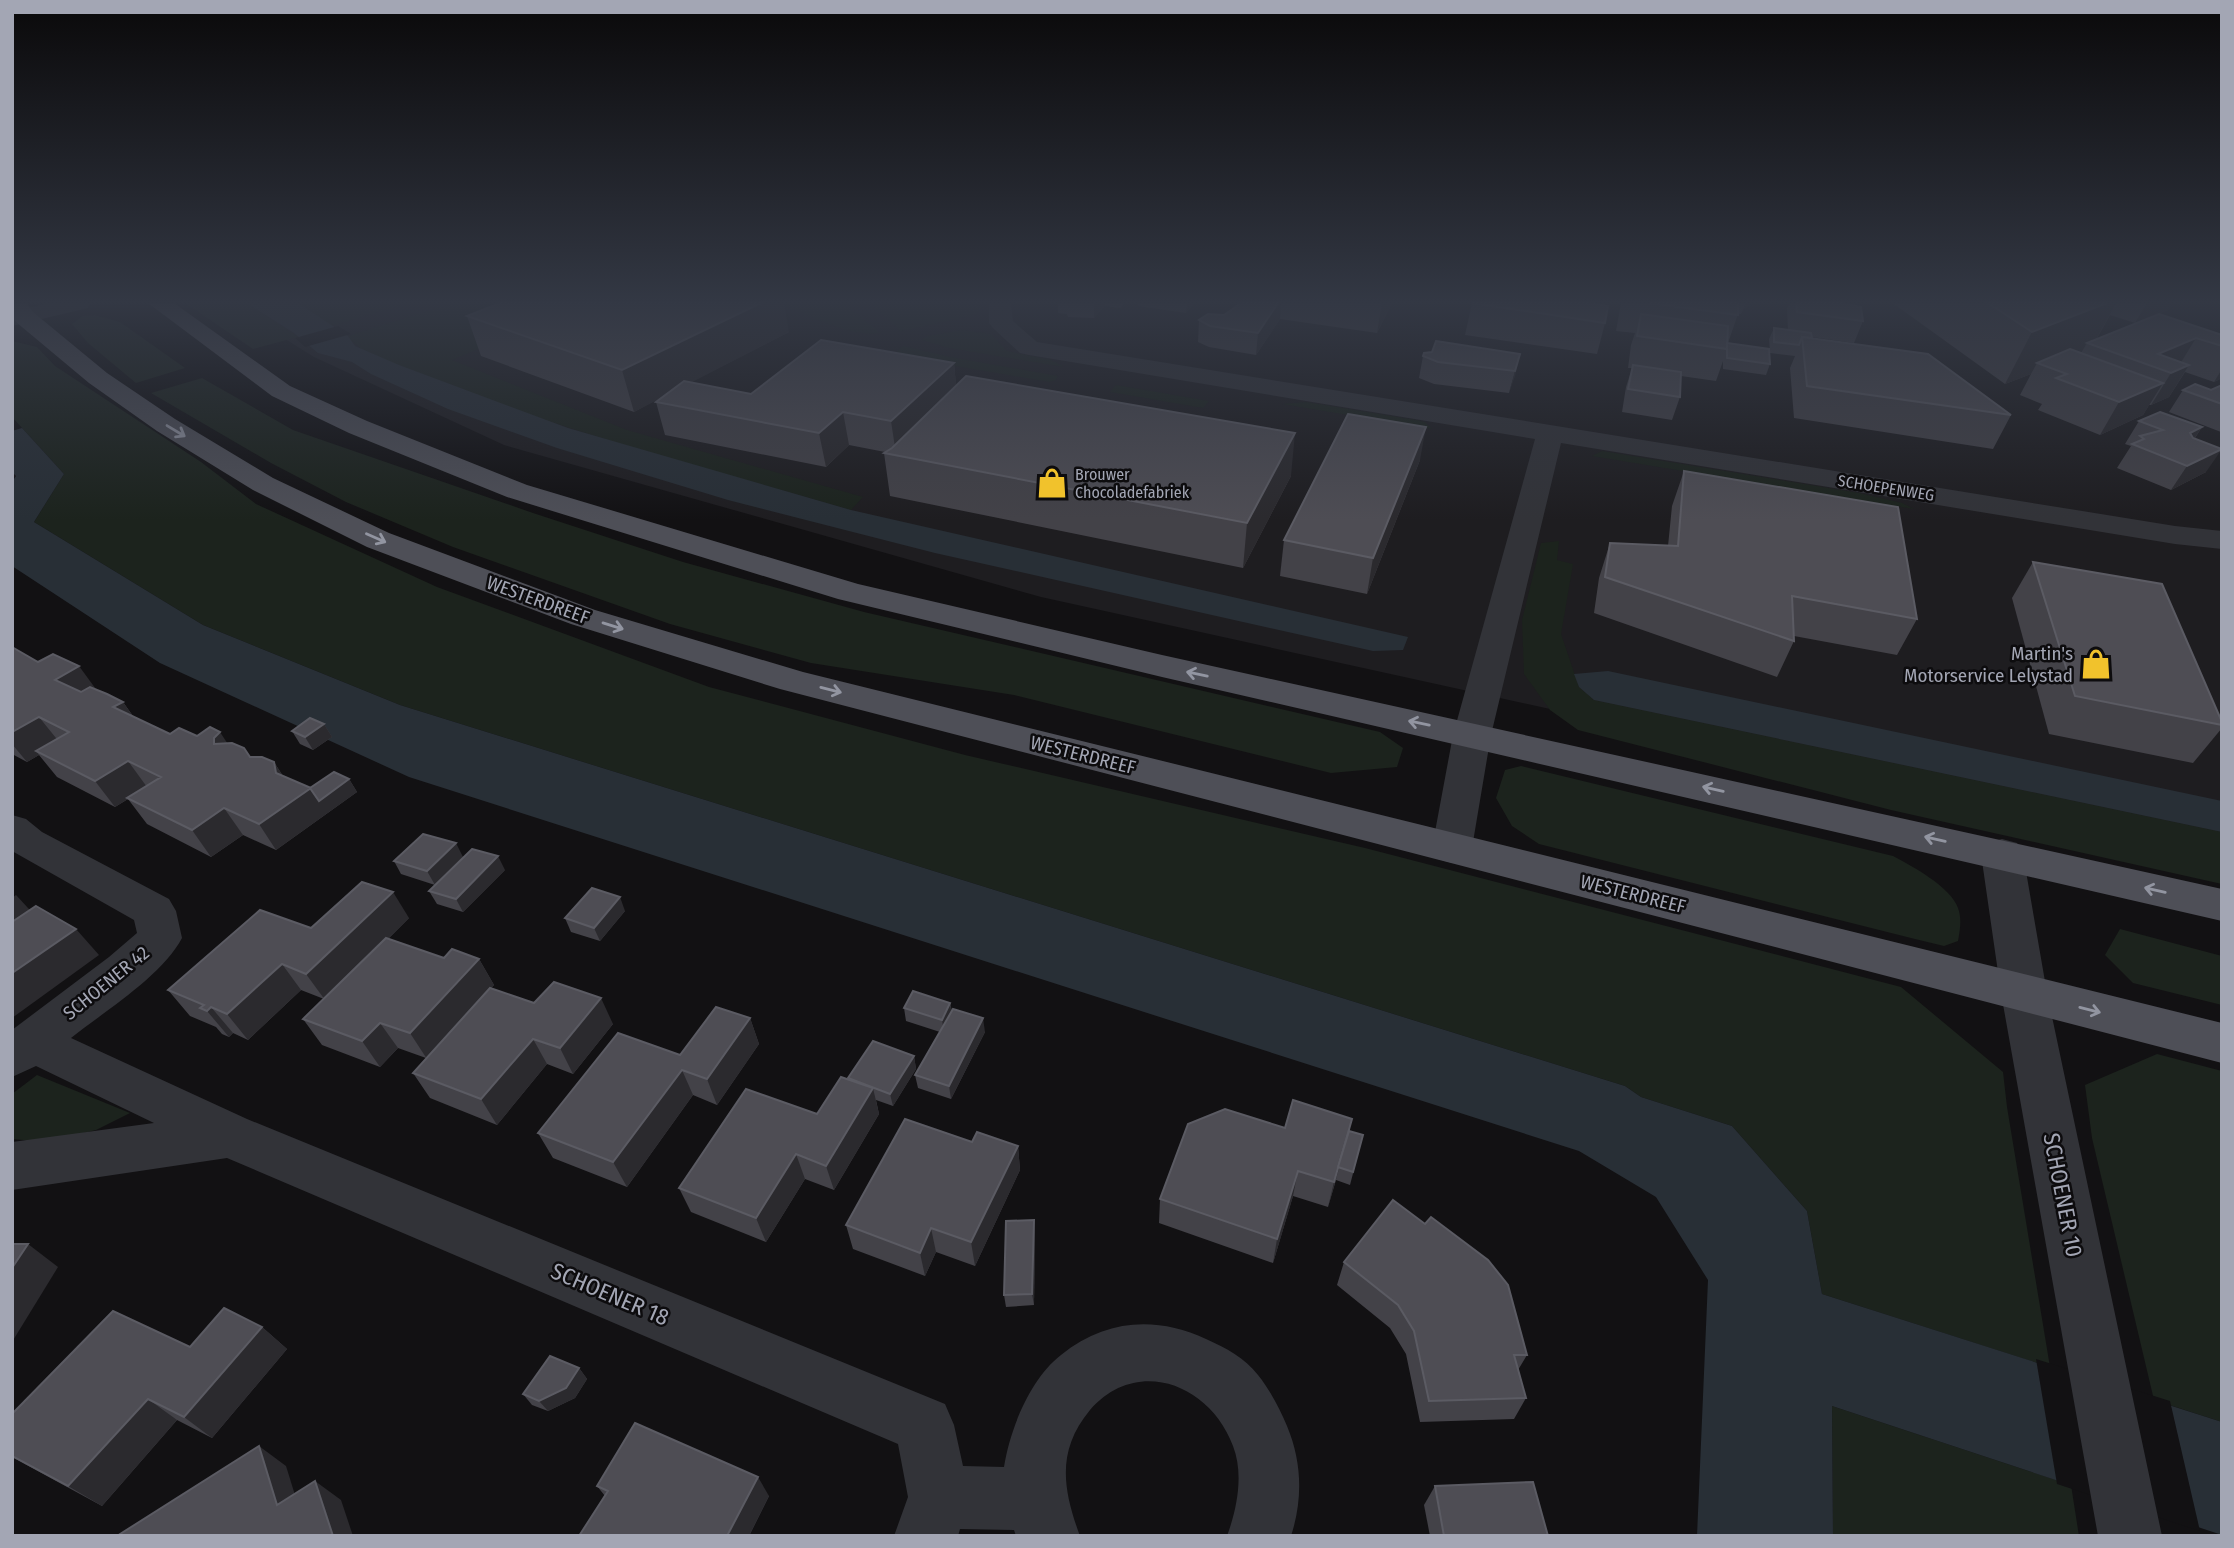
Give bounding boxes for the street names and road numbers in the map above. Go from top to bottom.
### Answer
street label: SCHOEPENWEG [1836,471,1936,505]
street label: WESTERDREEF [484,571,592,629]
street label: WESTERDREEF [1028,731,1138,779]
street label: WESTERDREEF [1578,870,1688,918]
street label: SCHOENER 42 [58,941,154,1025]
street label: SCHOENER 10 [2037,1131,2089,1259]
street label: SCHOENER 18 [547,1257,673,1331]

